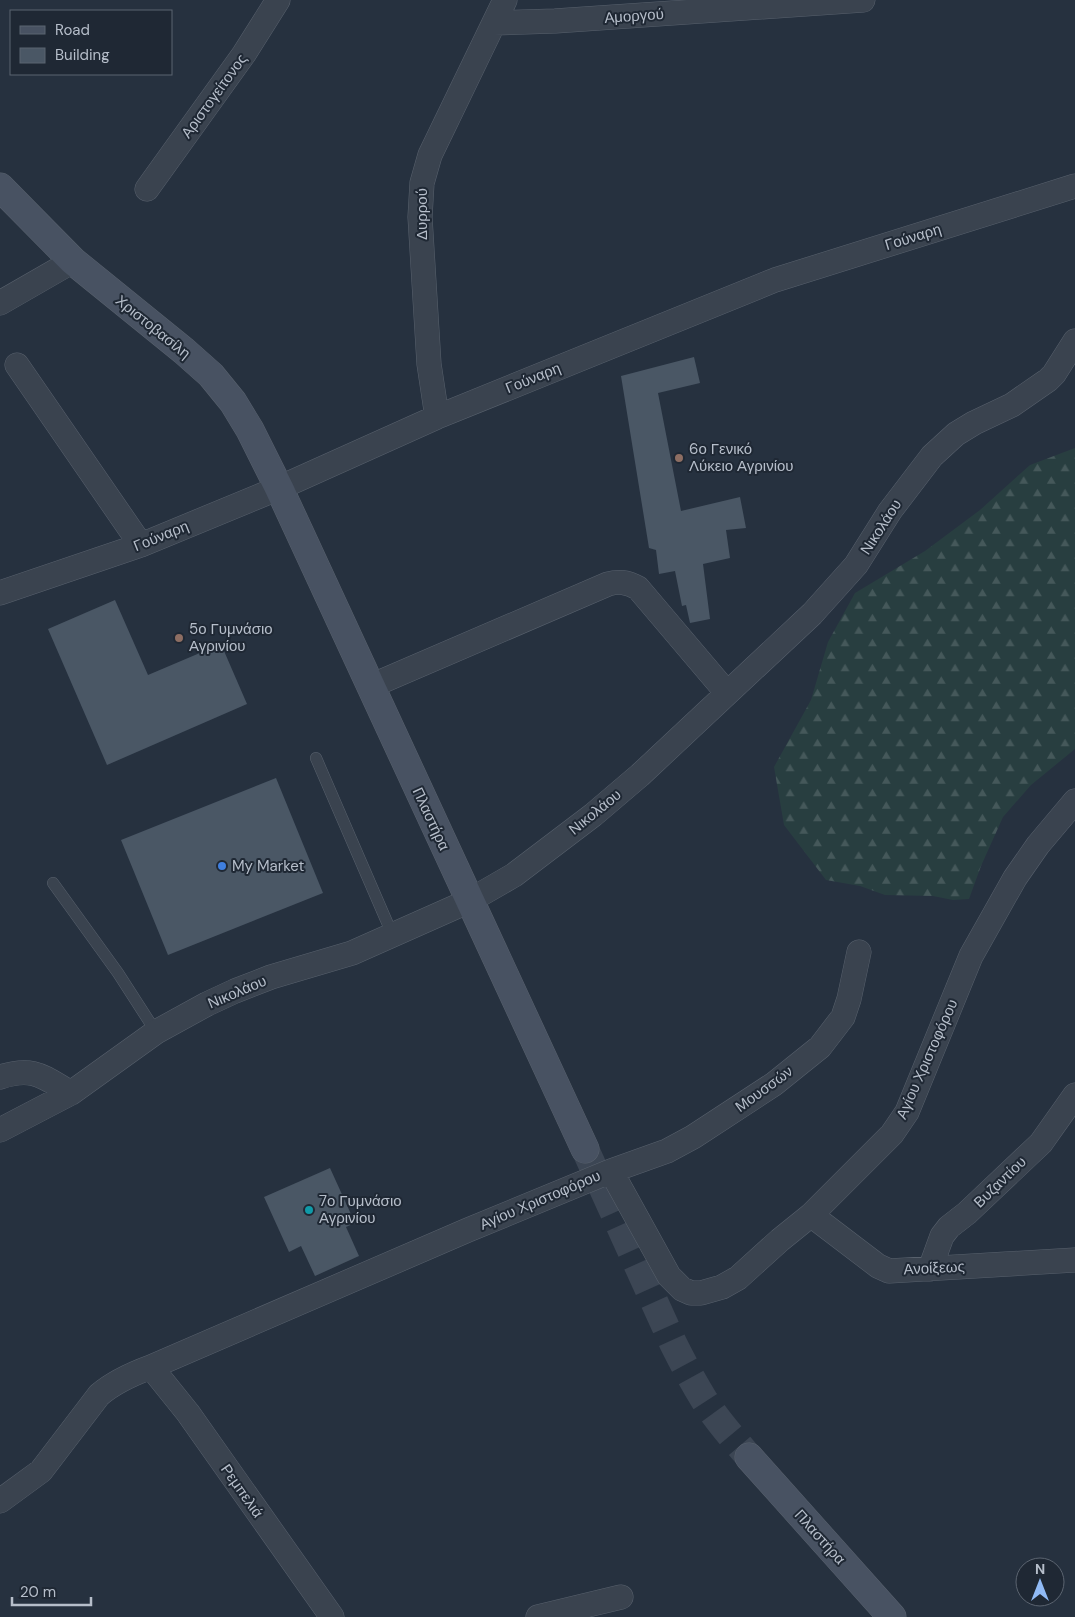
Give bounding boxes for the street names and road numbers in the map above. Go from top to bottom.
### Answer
street label: Αμοργού [604,4,664,28]
street label: Αριστογείτονος [177,50,251,142]
street label: Δυρρού [412,188,432,240]
street label: Γούναρη [882,219,944,255]
street label: Χριστοβασίλη [111,291,195,363]
street label: Γούναρη [502,358,564,398]
street label: Νικολάου [856,496,906,558]
street label: Γούναρη [130,516,192,556]
street label: Πλαστήρα [408,784,454,854]
street label: Νικολάου [565,785,625,839]
street label: Νικολάου [205,971,269,1013]
street label: Αγίου Χριστοφόρου [892,996,962,1122]
street label: Μουσσών [731,1061,797,1117]
street label: Βυζαντίου [969,1152,1031,1212]
street label: Αγίου Χριστοφόρου [477,1166,603,1234]
street label: Ανοίξεως [903,1256,965,1280]
street label: Ρεμπελιά [216,1460,268,1522]
street label: Πλαστήρα [790,1505,850,1569]

